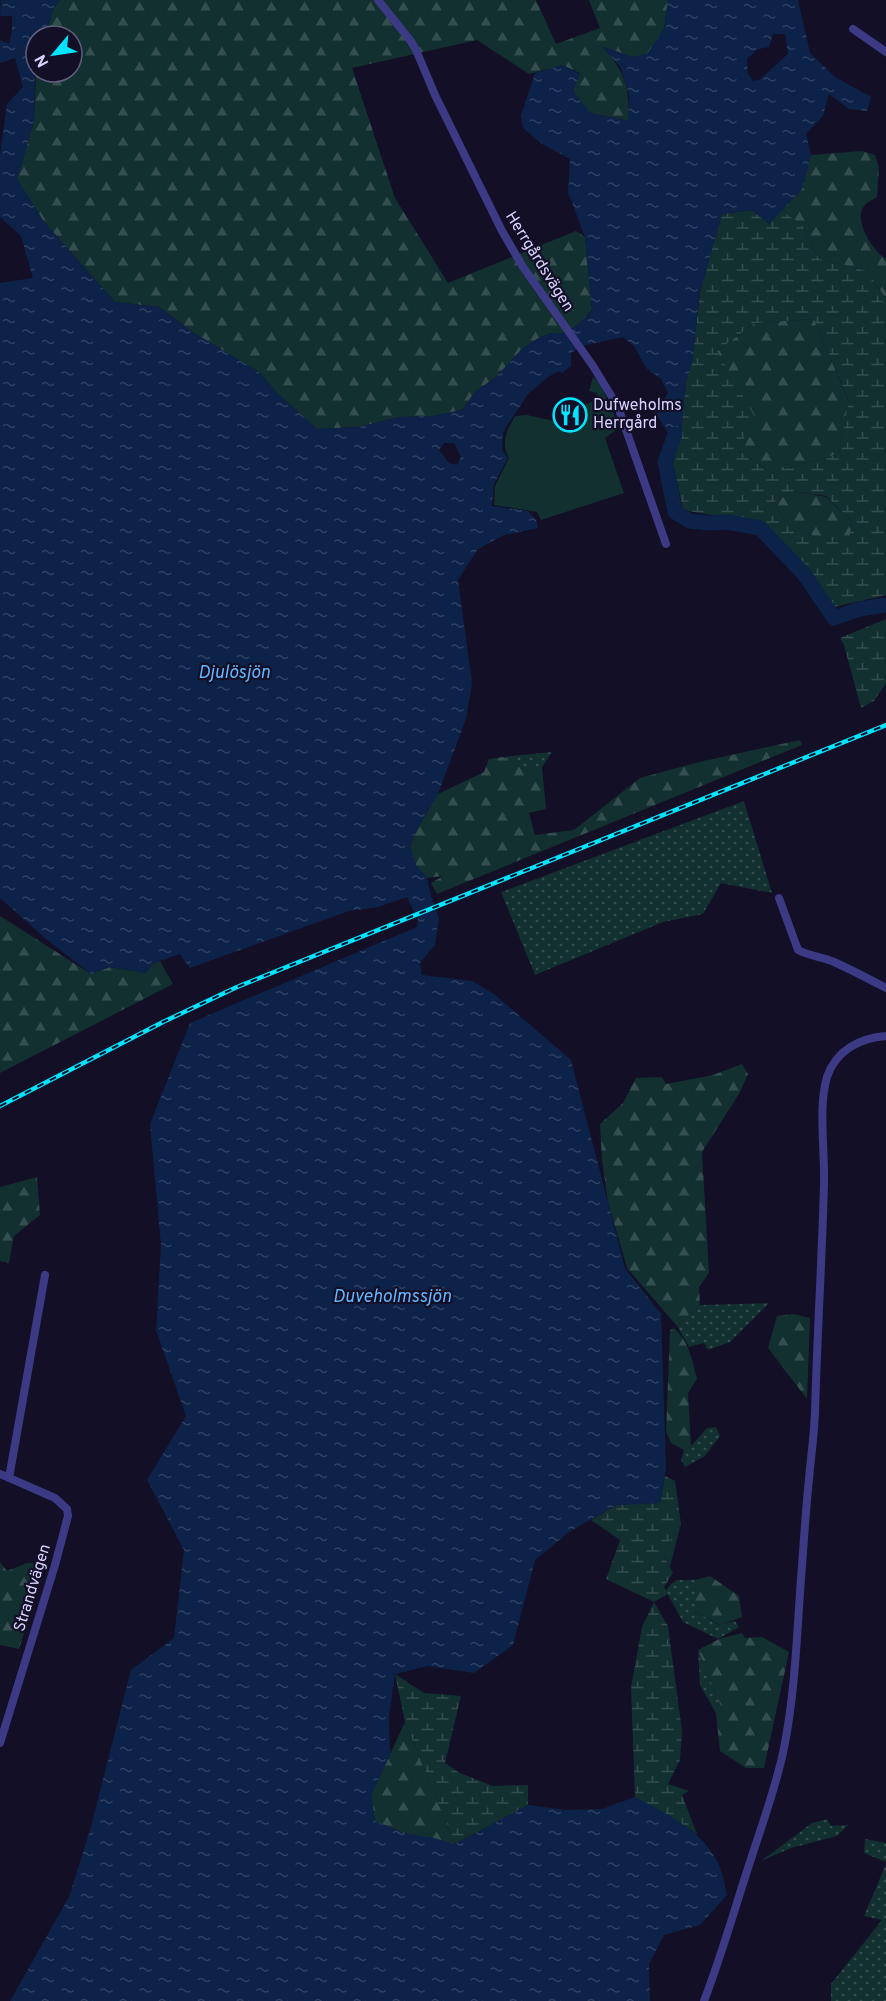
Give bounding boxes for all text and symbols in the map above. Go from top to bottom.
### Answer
north arrow [24,24,84,84]
text: N [31,50,54,70]
street label: Herrgårdsvägen [500,208,578,316]
place label: Dufweholms Herrgård [593,396,682,434]
restaurant icon: Dufweholms Herrgård [552,397,588,433]
water label: Djulösjön [198,662,270,685]
water label: Duveholmssjön [333,1286,451,1309]
street label: Strandvägen [10,1542,56,1634]

